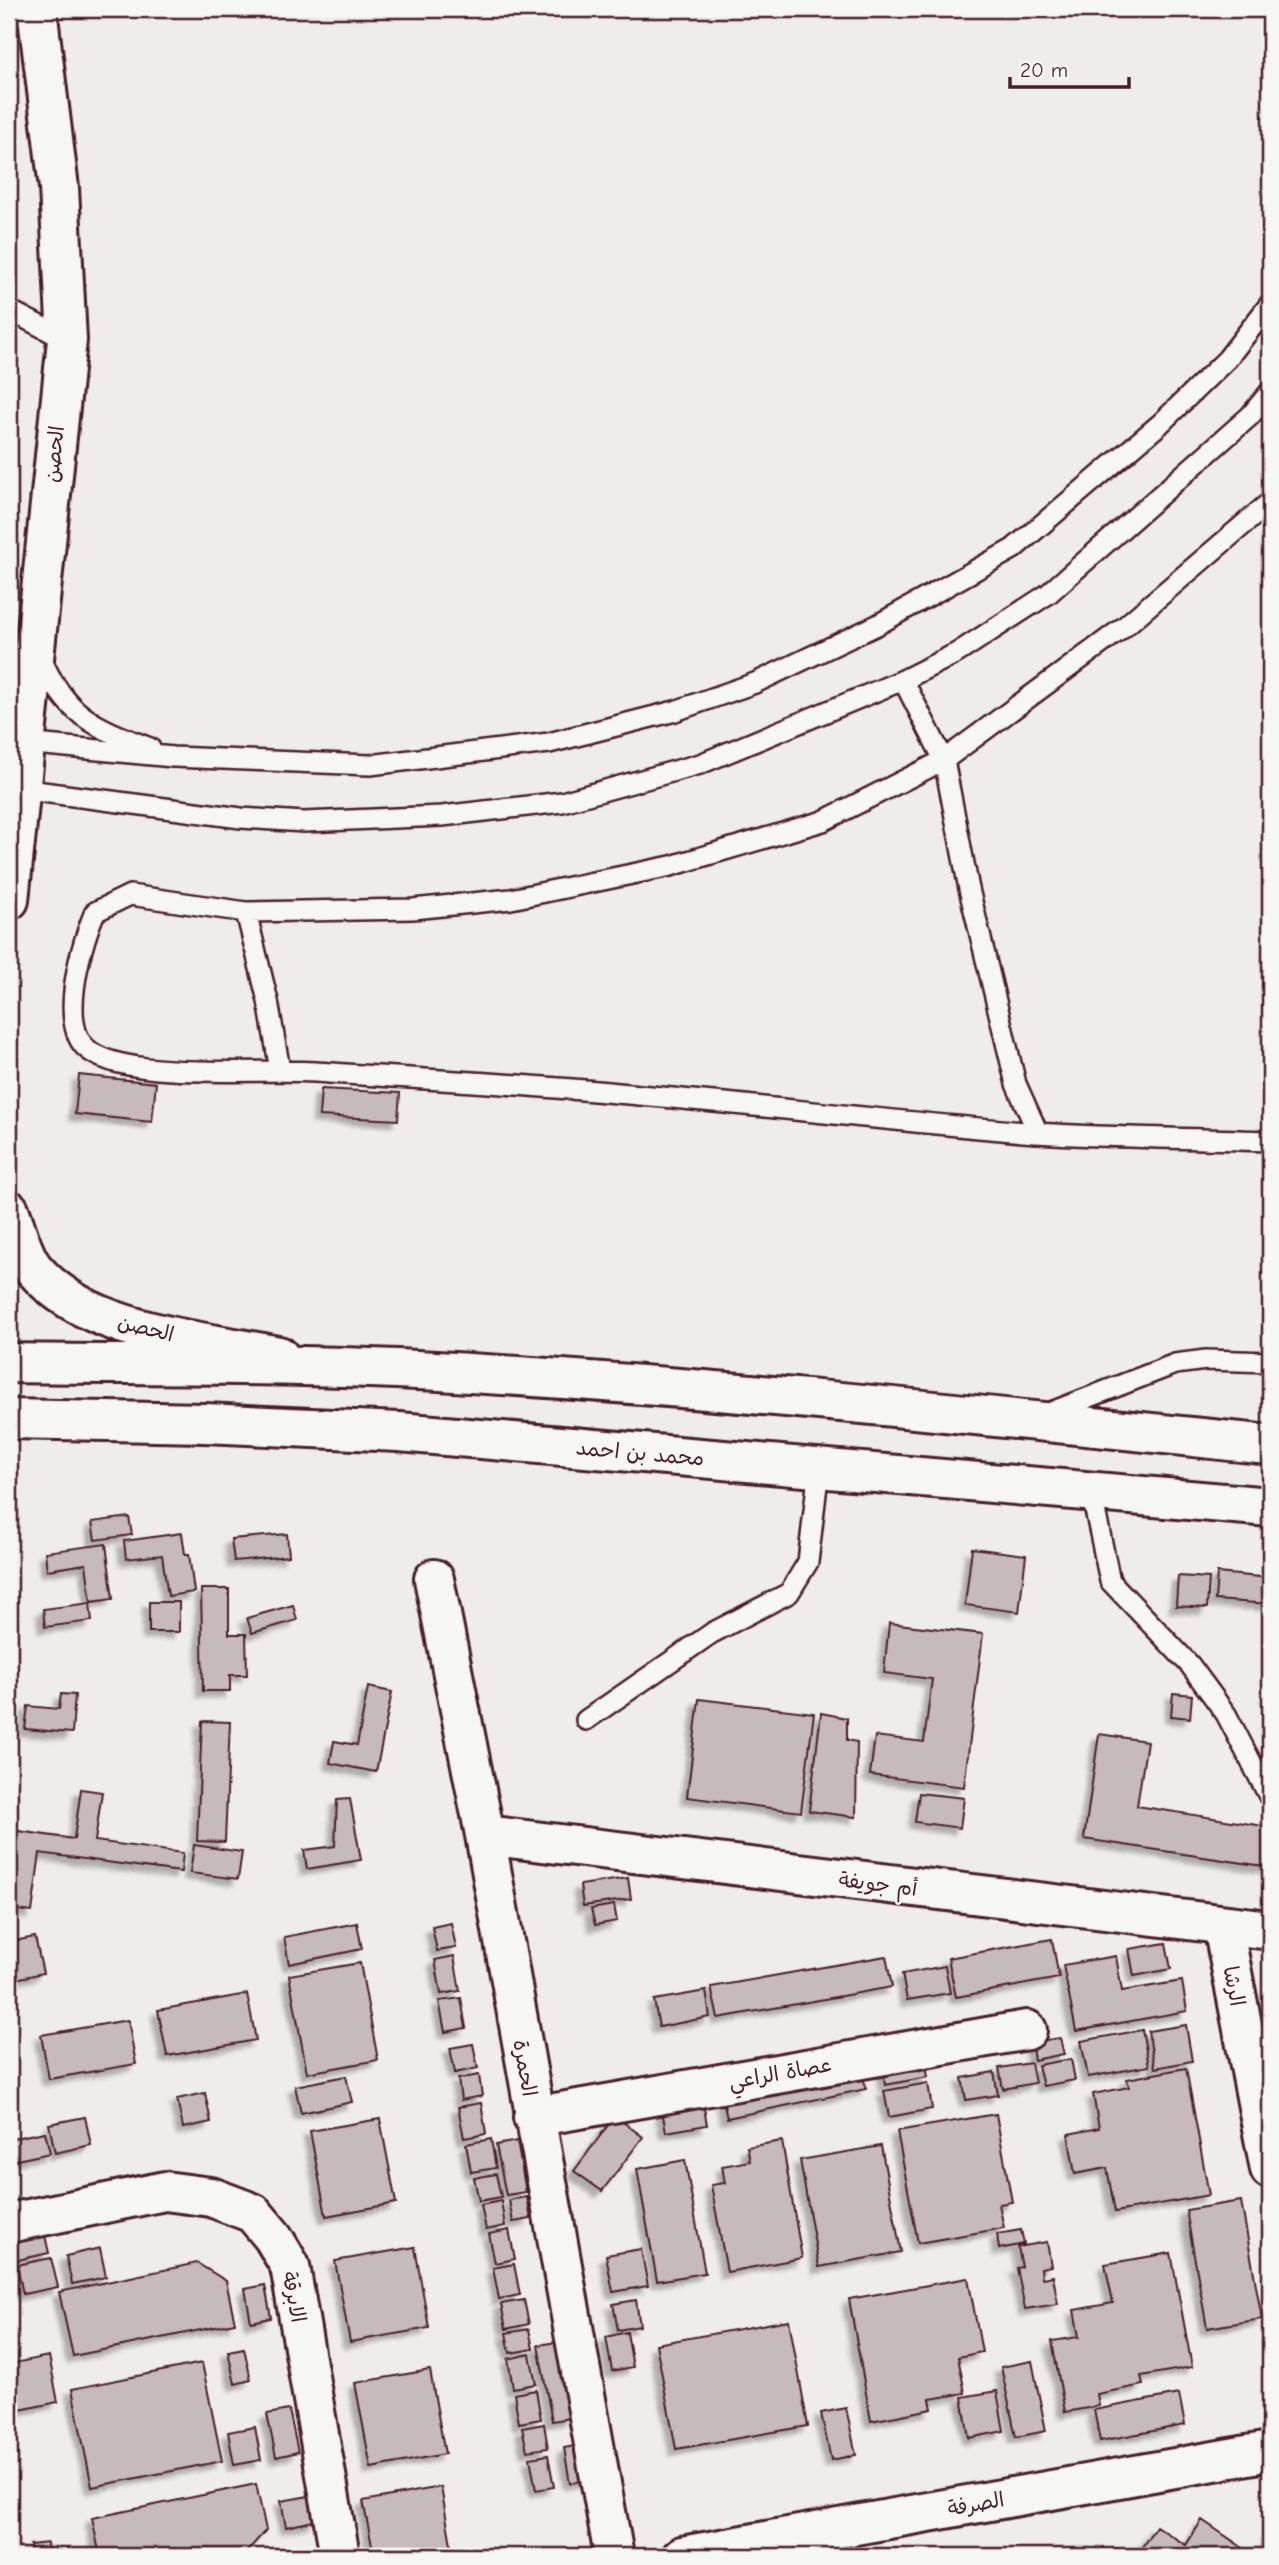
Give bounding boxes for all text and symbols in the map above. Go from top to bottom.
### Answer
scale bar [1010,46,1128,90]
text: 20 m [1020,58,1068,82]
street label: الحصن [39,424,69,484]
street label: الحصن [115,1309,177,1347]
street label: محمد بن احمد [575,1435,705,1472]
street label: أم جويفة [837,1867,919,1905]
street label: الرشا [1218,1964,1250,2008]
street label: الحمرة [508,2038,542,2098]
street label: عصاة الراعي [727,2052,835,2101]
street label: الابرقة [276,2269,311,2325]
street label: الصرفة [946,2487,1006,2521]

